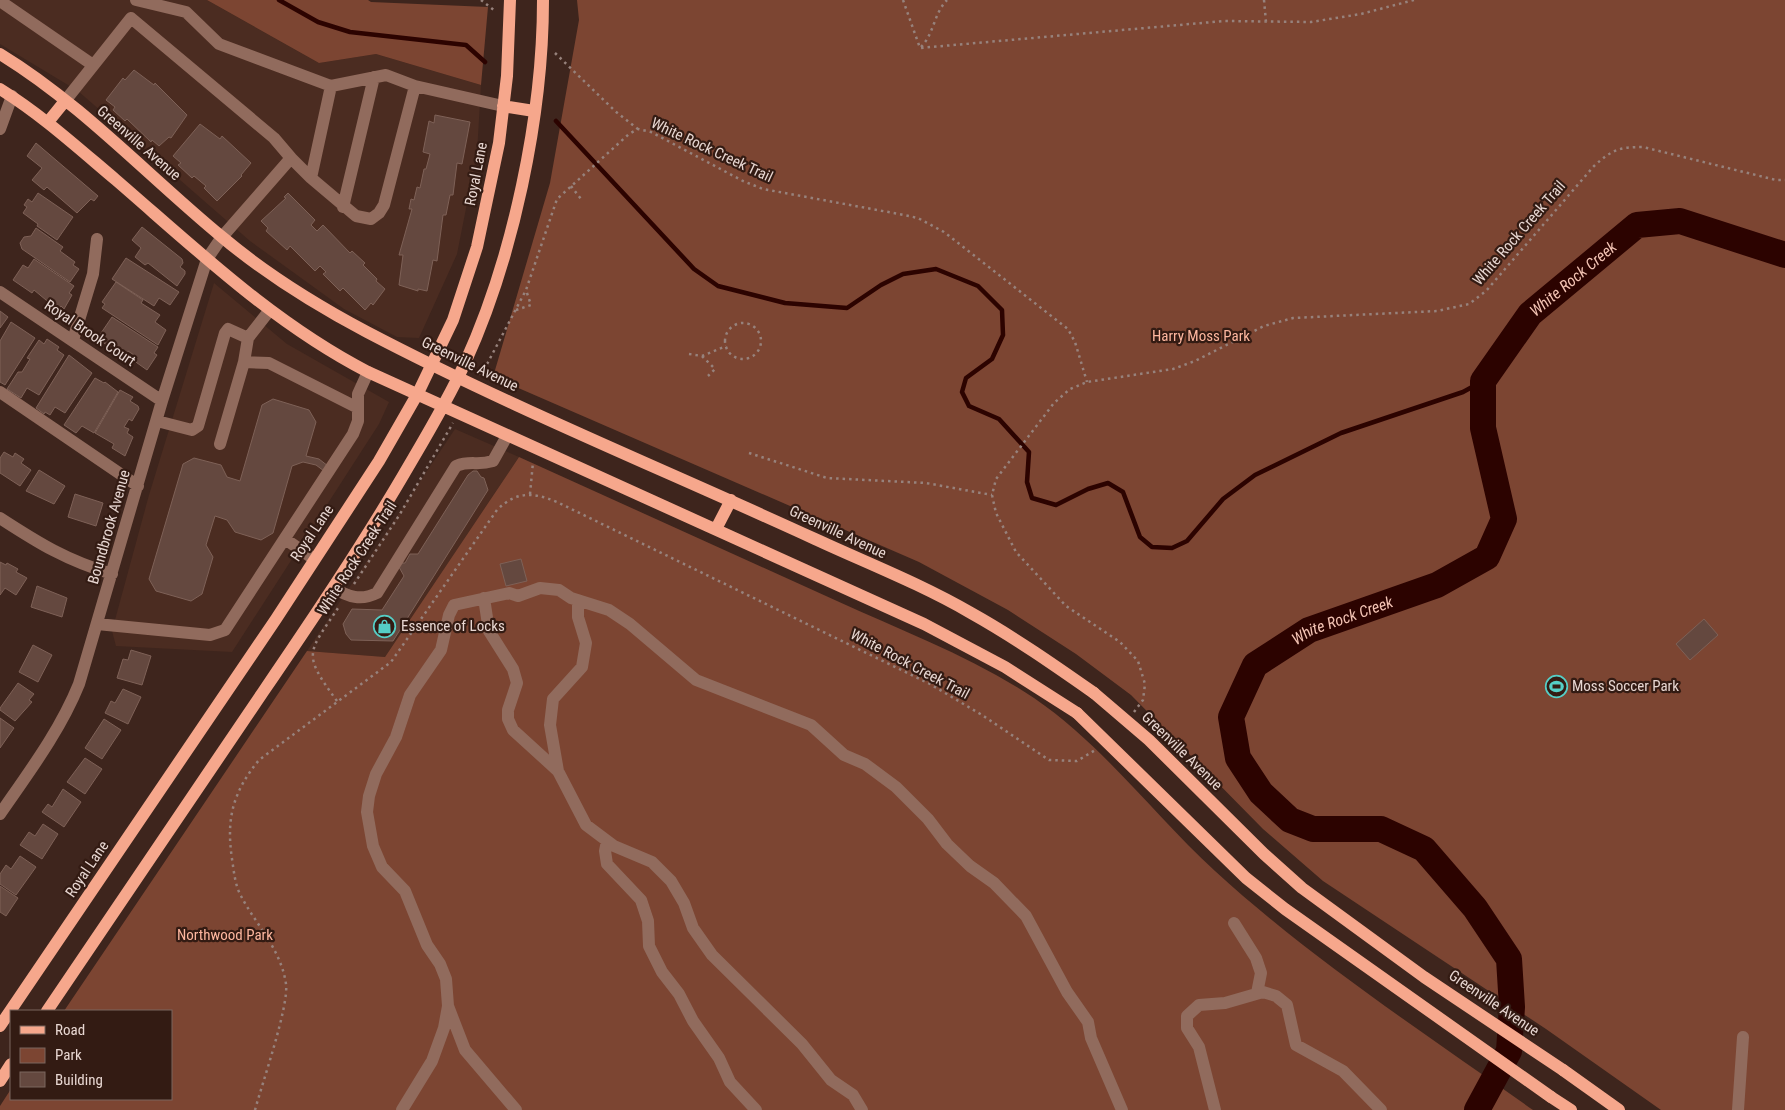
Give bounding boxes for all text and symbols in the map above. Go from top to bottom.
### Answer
street label: Greenville Avenue [93,102,185,184]
street label: White Rock Creek Trail [648,114,776,186]
street label: Royal Lane [461,141,491,207]
street label: White Rock Creek Trail [1469,177,1569,289]
water label: White Rock Creek [1526,236,1621,320]
street label: Royal Brook Court [41,296,139,370]
park label: Harry Moss Park [1152,327,1250,345]
street label: Greenville Avenue [419,333,521,395]
street label: Boundbrook Avenue [84,468,134,586]
street label: White Rock Creek Trail [313,498,401,618]
street label: Royal Lane [287,501,337,565]
street label: Greenville Avenue [787,502,889,562]
water label: White Rock Creek [1288,591,1396,648]
shop icon: Essence of Locks [373,614,397,638]
place label: Essence of Locks [401,617,505,635]
street label: White Rock Creek Trail [847,625,973,703]
sports icon: Moss Soccer Park [1544,674,1568,698]
place label: Moss Soccer Park [1572,677,1679,695]
street label: Greenville Avenue [1138,708,1226,794]
street label: Royal Lane [62,837,112,901]
park label: Northwood Park [177,926,273,944]
street label: Greenville Avenue [1445,966,1543,1040]
legend [10,1010,172,1100]
text: Road [55,1021,85,1039]
text: Park [55,1046,82,1064]
text: Building [55,1071,103,1089]

